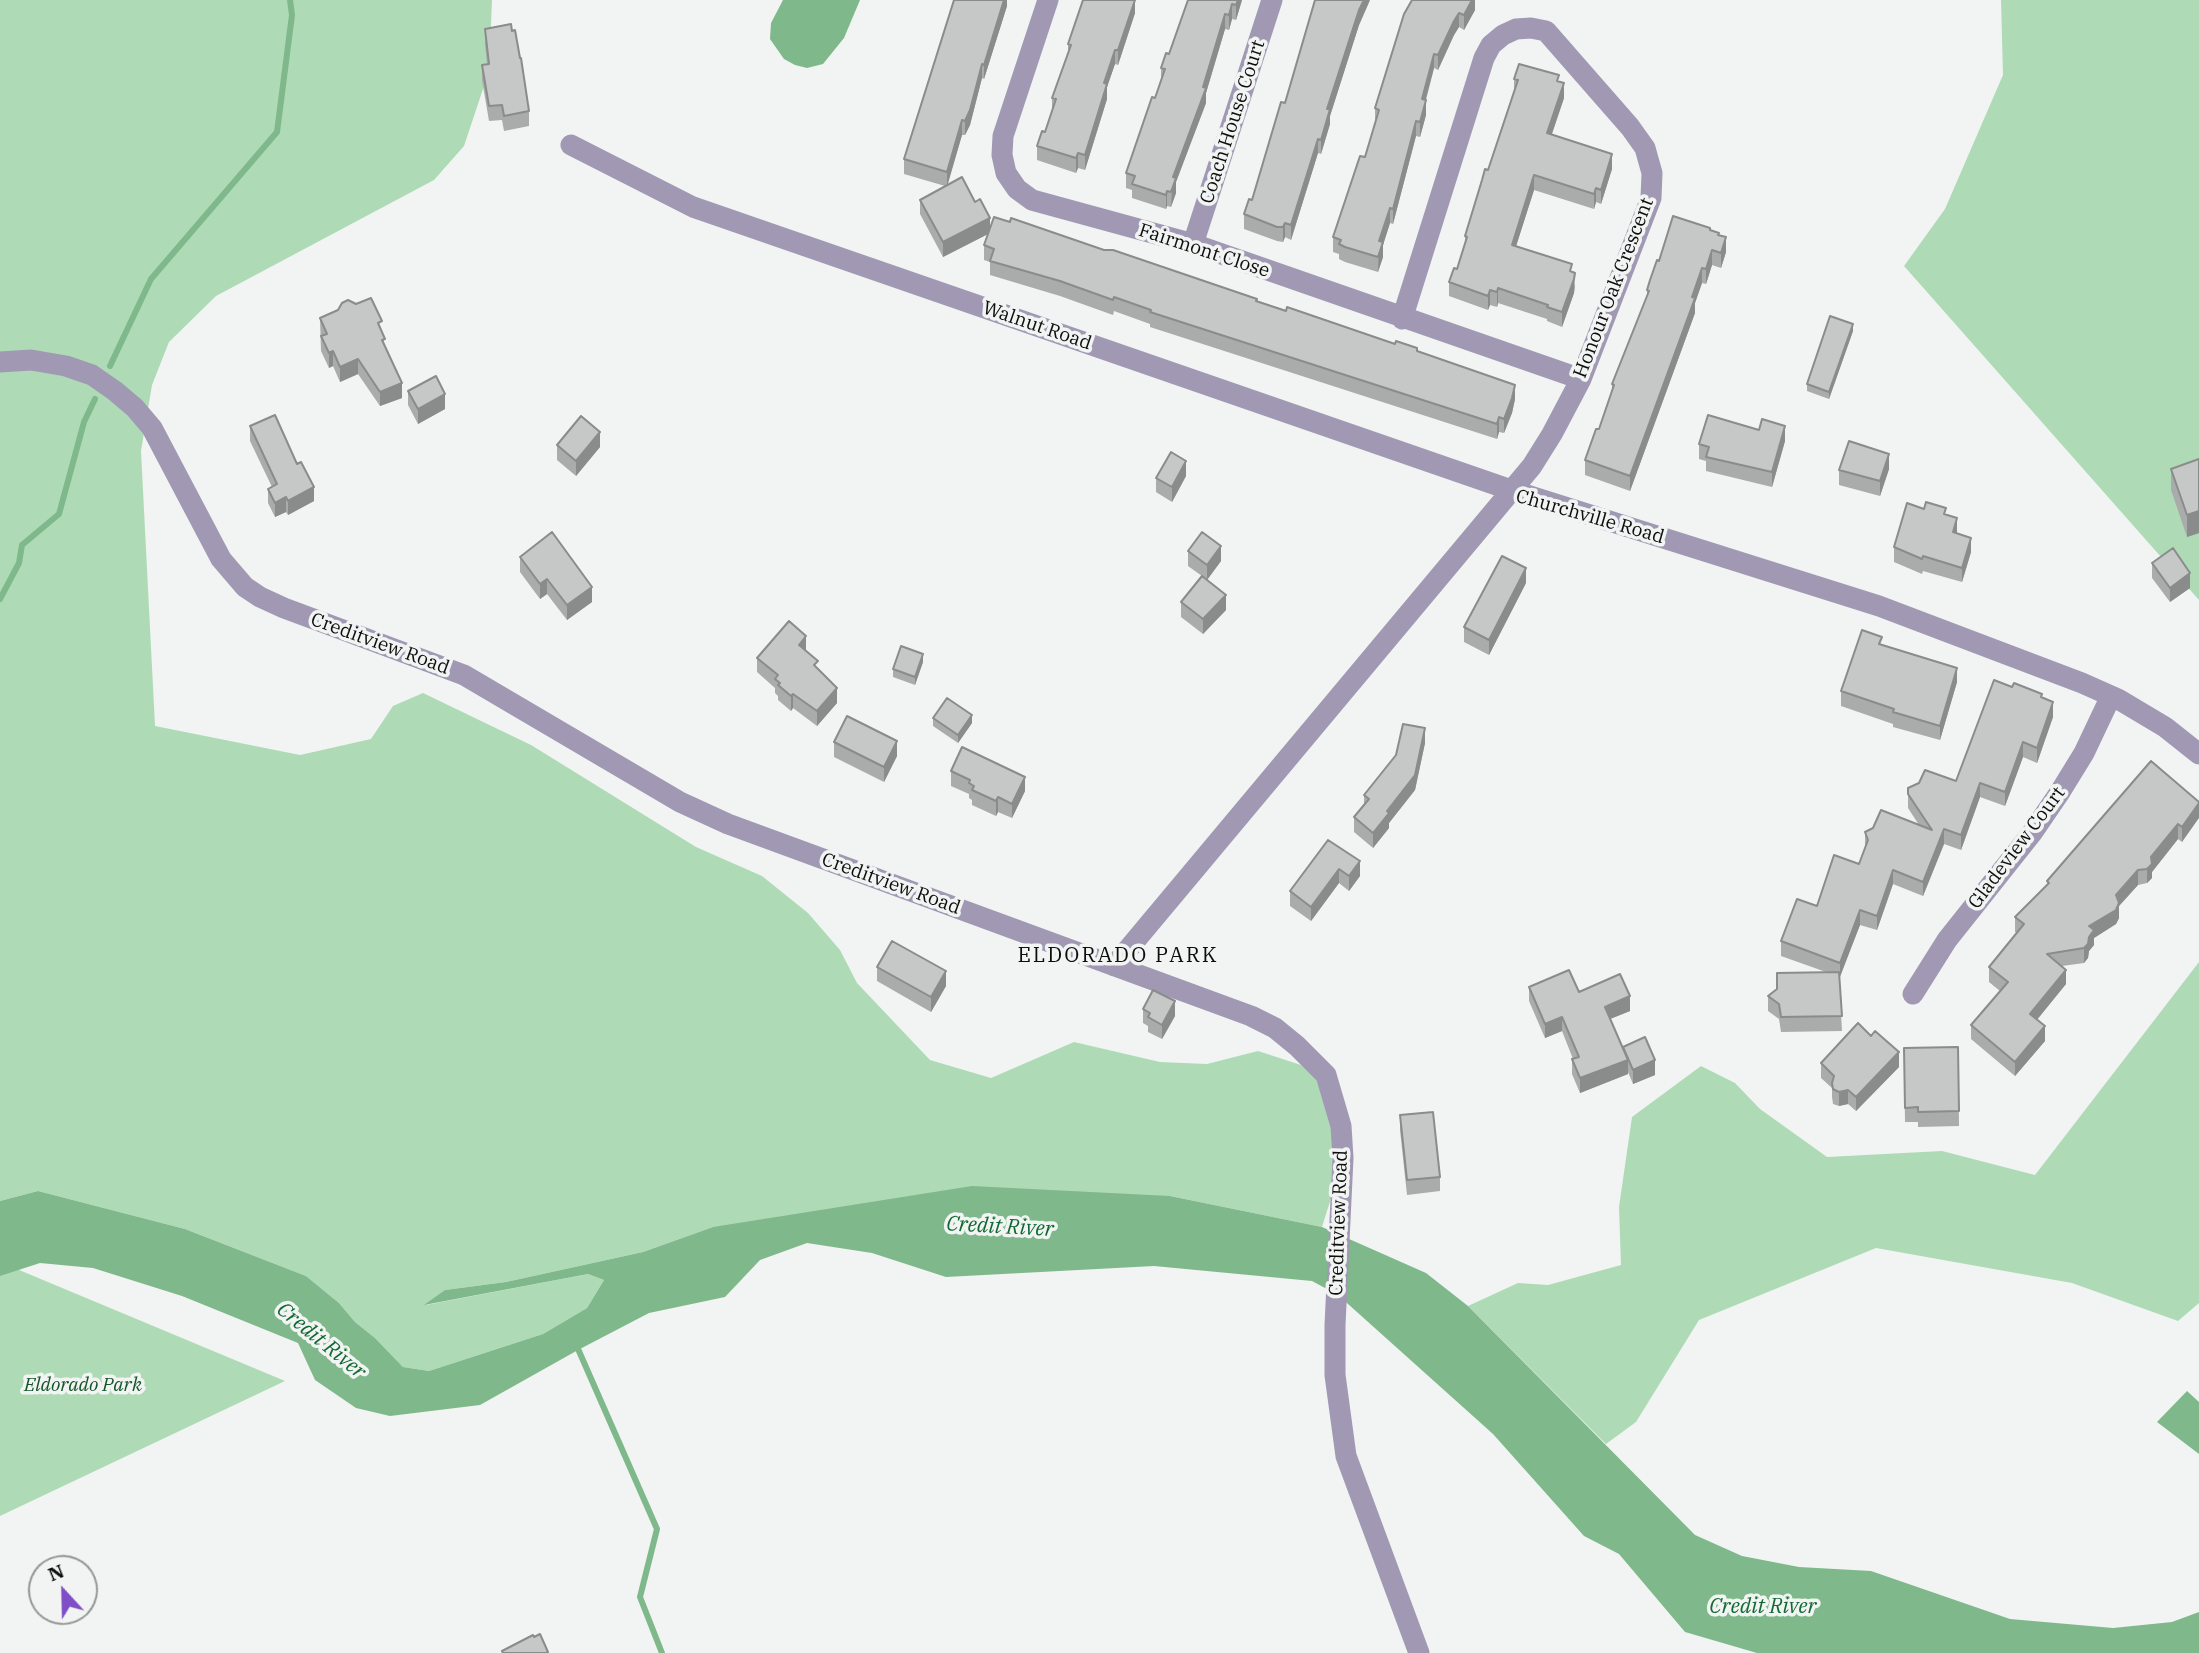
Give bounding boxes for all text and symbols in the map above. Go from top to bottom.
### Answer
street label: Coach House Court [1196,37,1270,207]
street label: Honour Oak Crescent [1569,195,1659,381]
street label: Fairmont Close [1136,219,1272,283]
street label: Walnut Road [980,297,1094,355]
street label: Churchville Road [1513,485,1667,549]
street label: Creditview Road [308,608,452,680]
street label: Gladeview Court [1964,782,2070,914]
street label: Creditview Road [819,848,963,920]
district label: ELDORADO PARK [1019,943,1217,969]
street label: Creditview Road [1325,1150,1353,1296]
water label: Credit River [946,1212,1054,1242]
water label: Credit River [271,1297,371,1385]
park label: Eldorado Park [24,1375,142,1397]
north arrow [28,1555,98,1625]
text: N [44,1558,67,1586]
water label: Credit River [1709,1594,1817,1620]

